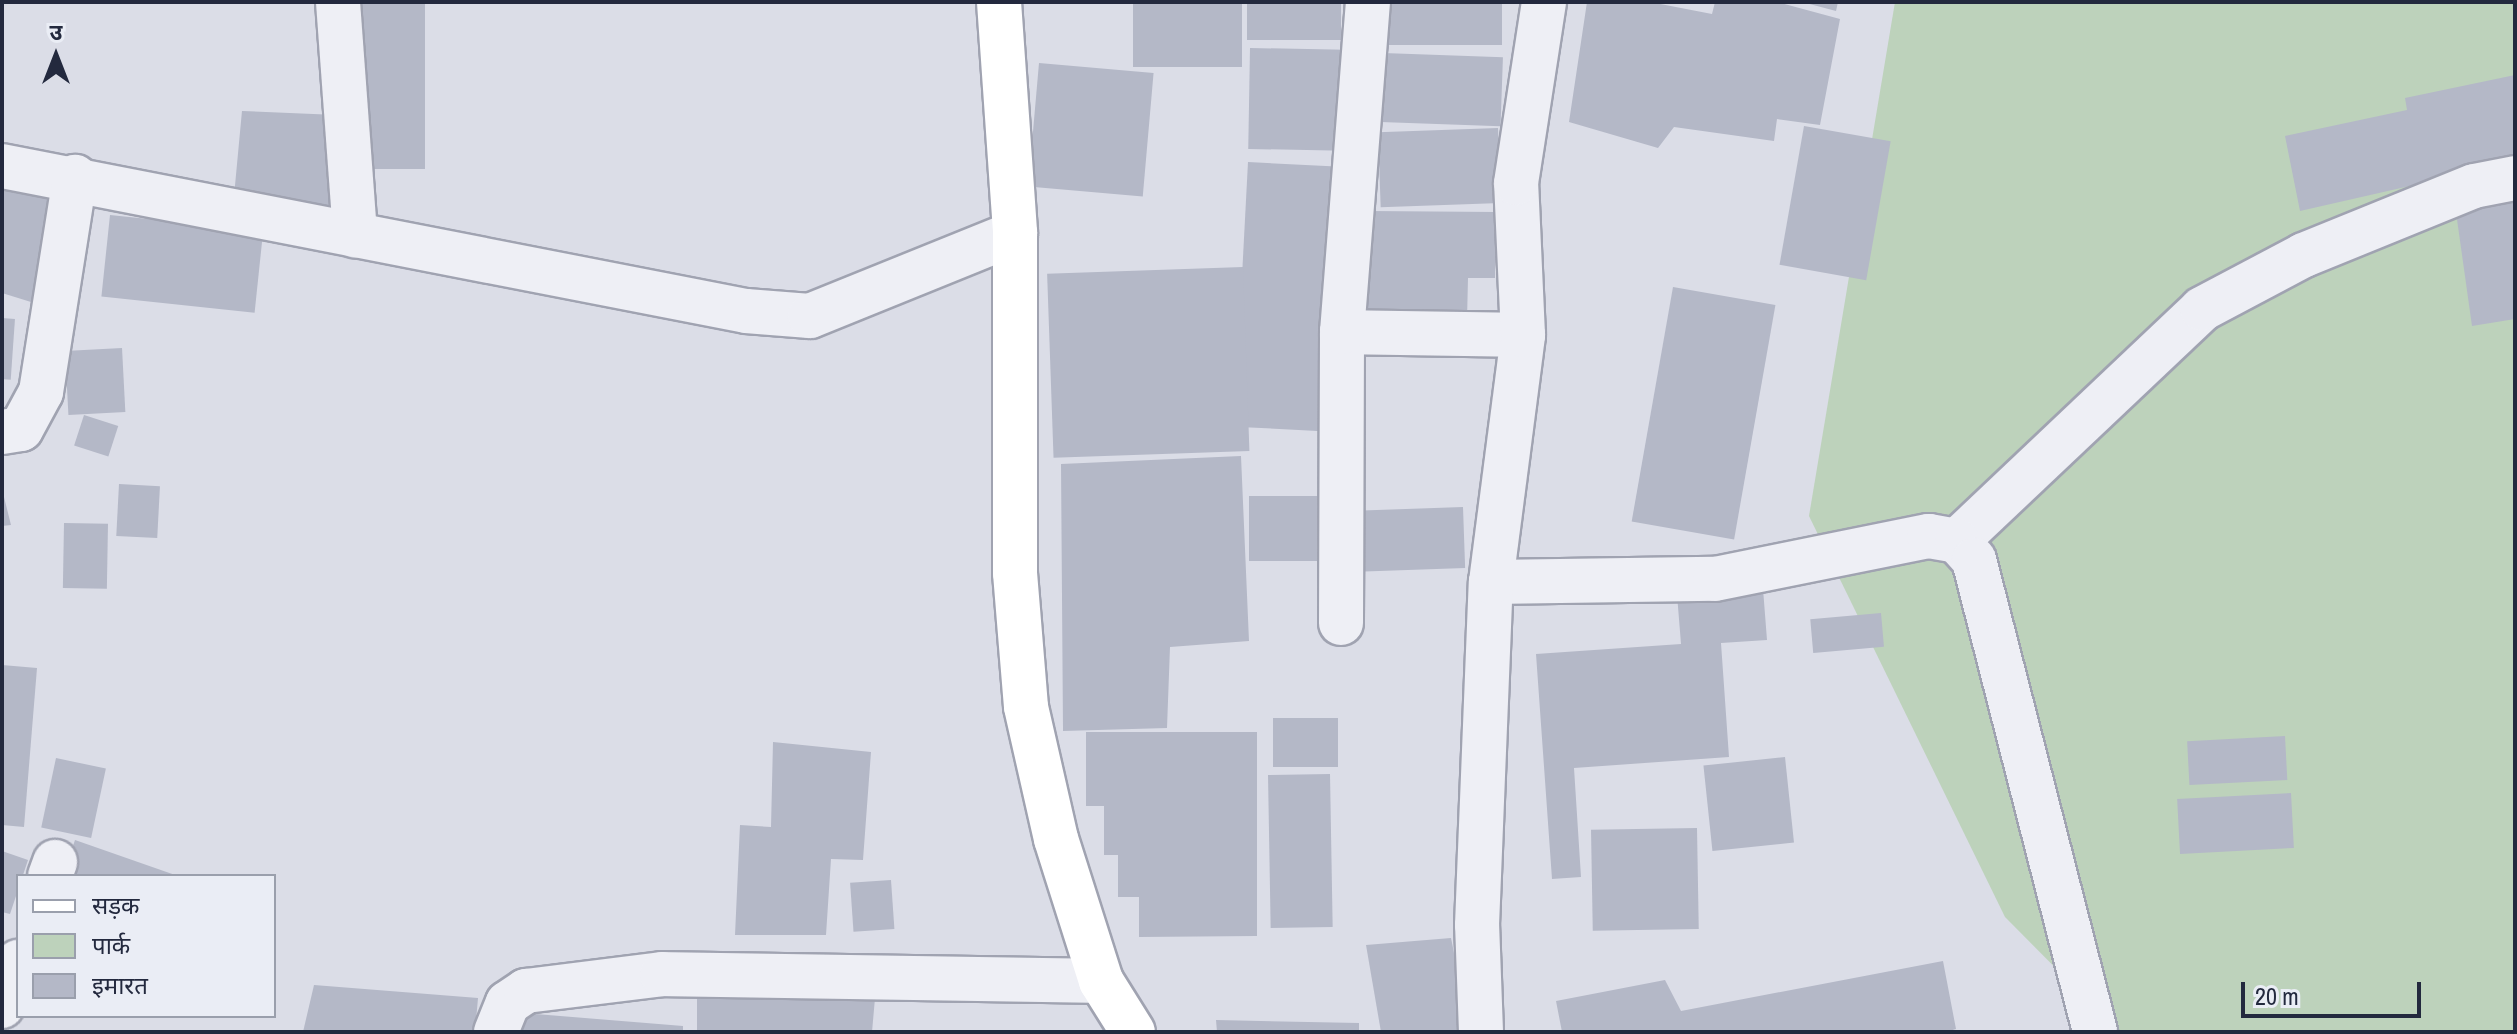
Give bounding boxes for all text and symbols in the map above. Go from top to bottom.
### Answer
north arrow [16,16,96,96]
text: उ [50,17,62,47]
legend [16,874,276,1018]
text: सड़क [92,889,140,921]
text: पार्क [92,929,130,961]
scale bar [2245,966,2425,1016]
text: इमारत [92,969,148,1001]
text: 20 m [2255,980,2299,1012]

